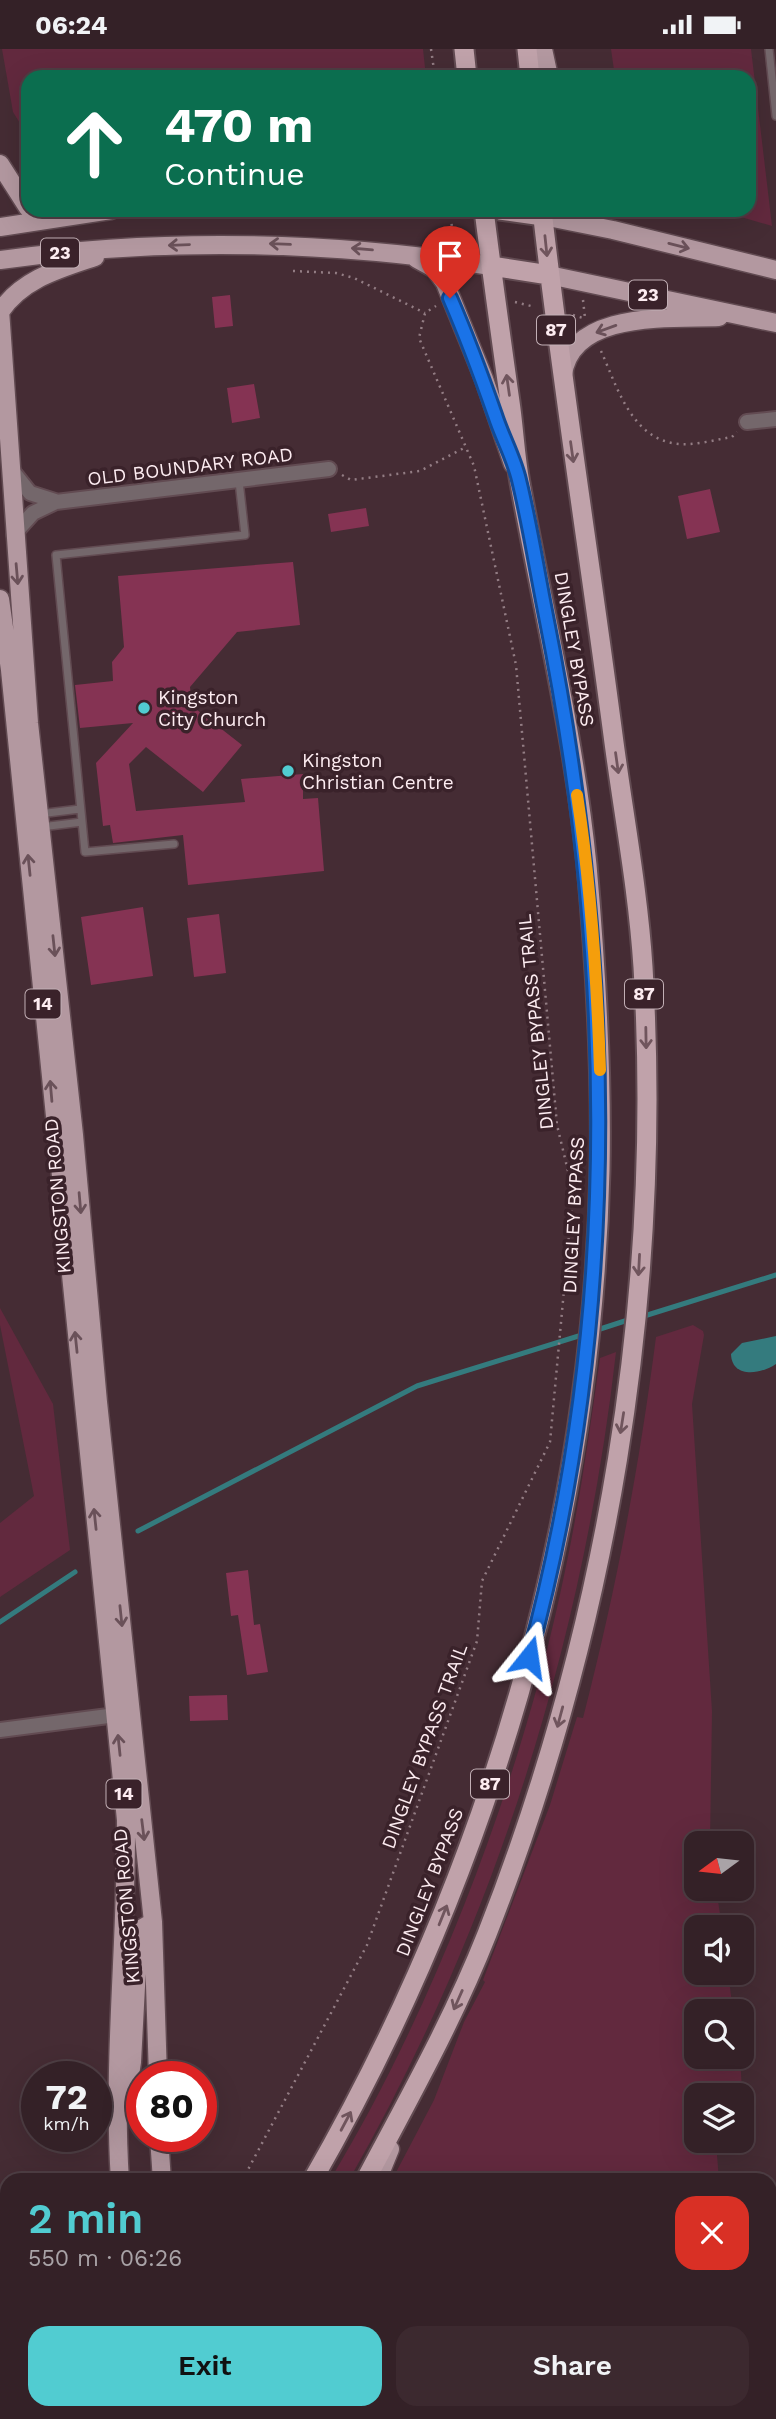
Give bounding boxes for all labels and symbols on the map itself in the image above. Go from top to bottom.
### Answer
pin [420,226,480,298]
one-way arrow [540,234,553,257]
one-way arrow [269,237,292,251]
one-way arrow [168,238,191,252]
road number: 23 [41,239,79,267]
one-way arrow [667,240,690,253]
one-way arrow [351,242,374,255]
road number: 23 [629,281,667,309]
road number: 87 [537,316,575,345]
one-way arrow [596,323,618,336]
one-way arrow [501,374,514,396]
one-way arrow [566,440,579,463]
street label: OLD BOUNDARY ROAD [86,442,294,491]
one-way arrow [11,562,24,584]
street label: DINGLEY BYPASS [550,570,599,728]
place label: Kingston City Church [158,686,266,731]
marker: Kingston City Church [136,700,152,716]
place label: Kingston Christian Centre [302,749,454,794]
one-way arrow [611,751,624,774]
marker: Kingston Christian Centre [280,763,296,779]
one-way arrow [23,854,36,877]
street label: DINGLEY BYPASS TRAIL [513,913,558,1131]
one-way arrow [47,934,60,957]
road number: 87 [625,979,663,1009]
road number: 14 [26,989,60,1019]
one-way arrow [639,1026,652,1049]
one-way arrow [44,1080,57,1103]
street label: KINGSTON ROAD [39,1117,76,1274]
street label: DINGLEY BYPASS [558,1136,589,1294]
one-way arrow [74,1191,87,1214]
one-way arrow [633,1253,646,1276]
one-way arrow [70,1331,83,1354]
one-way arrow [615,1411,628,1434]
one-way arrow [88,1508,101,1531]
one-way arrow [114,1604,127,1627]
position arrow [492,1620,566,1694]
street label: DINGLEY BYPASS TRAIL [377,1640,472,1852]
one-way arrow [553,1705,566,1728]
one-way arrow [113,1734,126,1757]
road number: 87 [471,1769,509,1799]
road number: 14 [106,1779,142,1809]
street label: DINGLEY BYPASS [391,1805,468,1960]
one-way arrow [137,1818,150,1841]
street label: KINGSTON ROAD [108,1827,145,1984]
north arrow [684,1831,754,1901]
one-way arrow [437,1905,450,1927]
one-way arrow [451,1988,464,2010]
speed limit sign: 80 [126,2061,217,2152]
one-way arrow [339,2111,353,2132]

